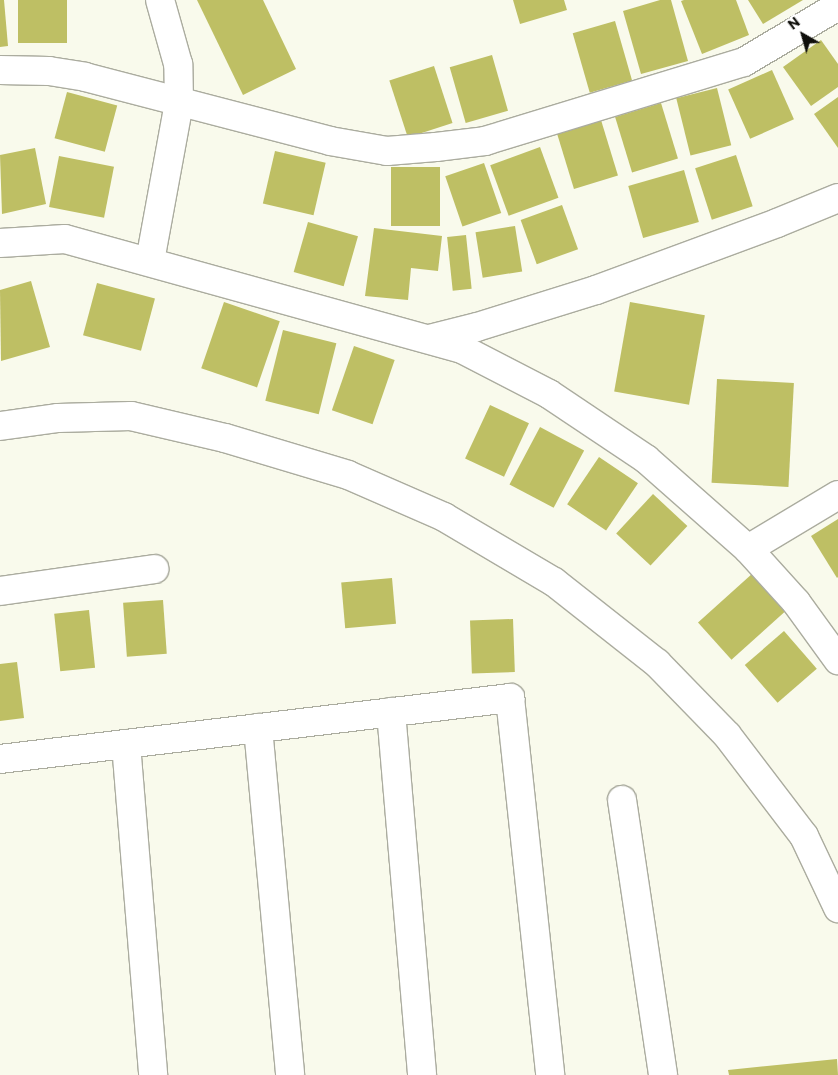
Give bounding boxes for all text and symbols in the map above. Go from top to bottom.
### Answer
north arrow [778,10,828,60]
text: N [784,13,803,33]

